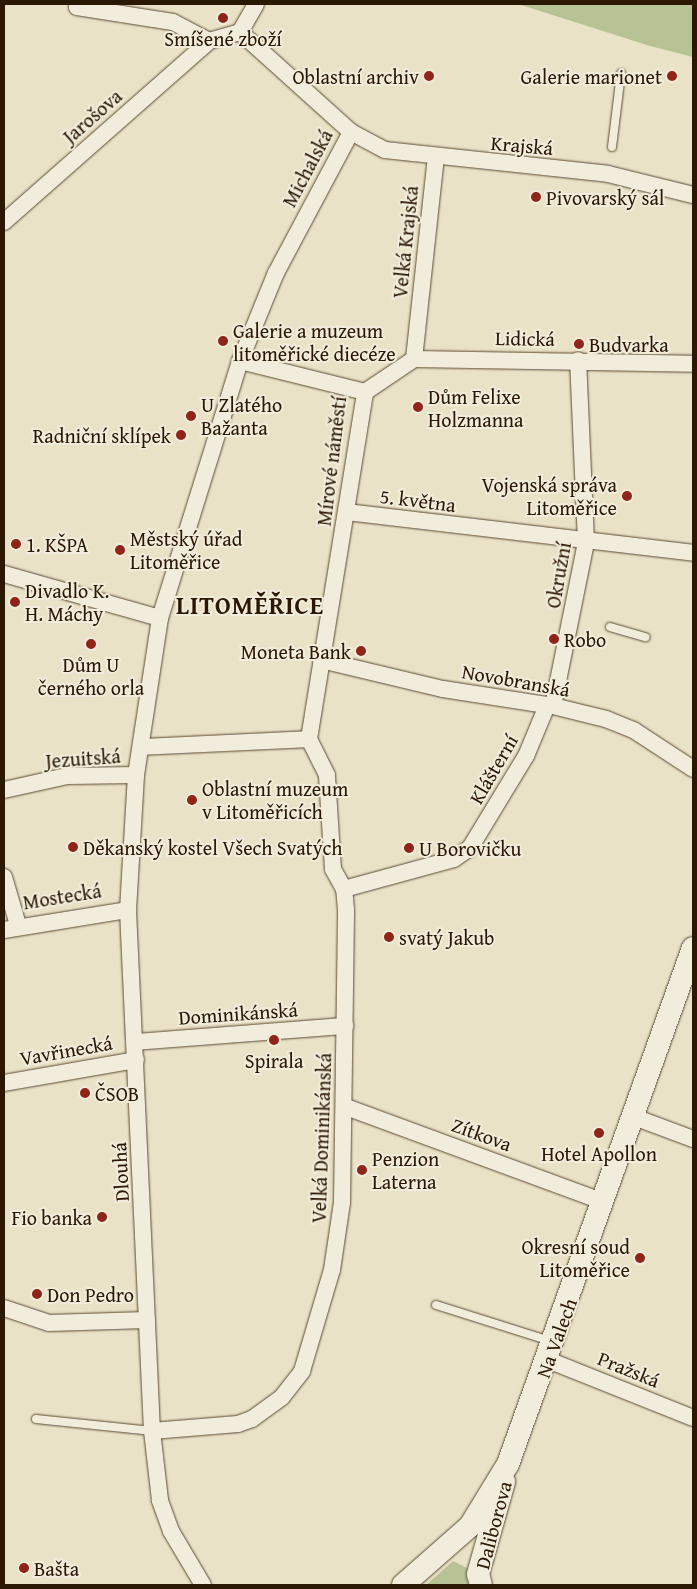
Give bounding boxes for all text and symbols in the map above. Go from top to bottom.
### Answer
marker: Smíšené zboží [217,12,229,24]
place label: Smíšené zboží [164,26,282,50]
place label: Oblastní archiv [292,64,419,88]
place label: Galerie marionet [521,64,662,88]
marker: Oblastní archiv [423,70,435,82]
marker: Galerie marionet [666,70,678,82]
street label: Jarošova [57,84,127,148]
street label: Michalská [277,125,337,211]
street label: Krajská [490,130,554,160]
street label: Velká Krajská [387,184,423,300]
place label: Pivovarský sál [546,185,664,209]
marker: Pivovarský sál [530,191,542,203]
place label: Galerie a muzeum litoměřické diecéze [233,318,396,365]
street label: Lidická [495,325,555,351]
place label: Budvarka [589,332,669,356]
marker: Galerie a muzeum litoměřické diecéze [217,335,229,347]
marker: Budvarka [573,338,585,350]
place label: Dům Felixe Holzmanna [428,384,524,431]
place label: U Zlatého Bažanta [201,392,282,439]
street label: Mírové náměstí [311,395,351,527]
marker: Dům Felixe Holzmanna [412,401,424,413]
marker: U Zlatého Bažanta [185,410,197,422]
place label: Radniční sklípek [33,423,171,447]
marker: Radniční sklípek [175,429,187,441]
place label: Vojenská správa Litoměřice [482,472,617,519]
street label: 5. května [379,483,457,517]
marker: Vojenská správa Litoměřice [621,490,633,502]
place label: Městský úřad Litoměřice [130,526,242,573]
place label: 1. KŠPA [26,532,88,556]
marker: 1. KŠPA [10,538,22,550]
street label: Okružní [540,540,576,610]
marker: Městský úřad Litoměřice [114,544,126,556]
place label: Divadlo K. H. Máchy [25,578,109,625]
district label: LITOMĚŘICE [175,590,325,620]
marker: Divadlo K. H. Máchy [9,596,21,608]
place label: Robo [564,627,606,651]
marker: Robo [548,633,560,645]
marker: Dům U černého orla [85,638,97,650]
place label: Moneta Bank [241,639,351,663]
marker: Moneta Bank [355,645,367,657]
place label: Dům U černého orla [38,652,144,699]
street label: Novobranská [460,659,572,701]
street label: Klášterní [464,730,522,808]
street label: Jezuitská [45,743,121,773]
place label: Oblastní muzeum v Litoměřicích [202,776,348,823]
marker: Oblastní muzeum v Litoměřicích [186,794,198,806]
place label: Děkanský kostel Všech Svatých [83,835,342,859]
place label: U Borovičku [419,836,521,860]
marker: Děkanský kostel Všech Svatých [67,841,79,853]
marker: U Borovičku [403,842,415,854]
street label: Mostecká [21,878,103,914]
place label: svatý Jakub [399,925,494,949]
marker: svatý Jakub [383,931,395,943]
street label: Dominikánská [178,997,298,1029]
street label: Vavřinecká [18,1030,114,1070]
marker: Spirala [268,1034,280,1046]
place label: Spirala [245,1048,303,1072]
street label: Velká Dominikánská [306,1052,336,1224]
place label: ČSOB [95,1081,139,1105]
marker: ČSOB [79,1087,91,1099]
street label: Zítkova [449,1112,515,1156]
marker: Hotel Apollon [593,1127,605,1139]
place label: Hotel Apollon [541,1141,657,1165]
street label: Dlouhá [106,1142,134,1202]
place label: Penzion Laterna [372,1146,439,1193]
marker: Penzion Laterna [356,1164,368,1176]
place label: Fio banka [11,1205,92,1229]
marker: Fio banka [96,1211,108,1223]
place label: Okresní soud Litoměřice [522,1234,630,1281]
marker: Okresní soud Litoměřice [634,1252,646,1264]
place label: Don Pedro [47,1282,134,1306]
marker: Don Pedro [31,1288,43,1300]
street label: Na Valech [531,1295,581,1381]
street label: Pražská [595,1346,663,1392]
street label: Daliborova [470,1478,516,1572]
place label: Bašta [34,1556,79,1580]
marker: Bašta [18,1562,30,1574]

